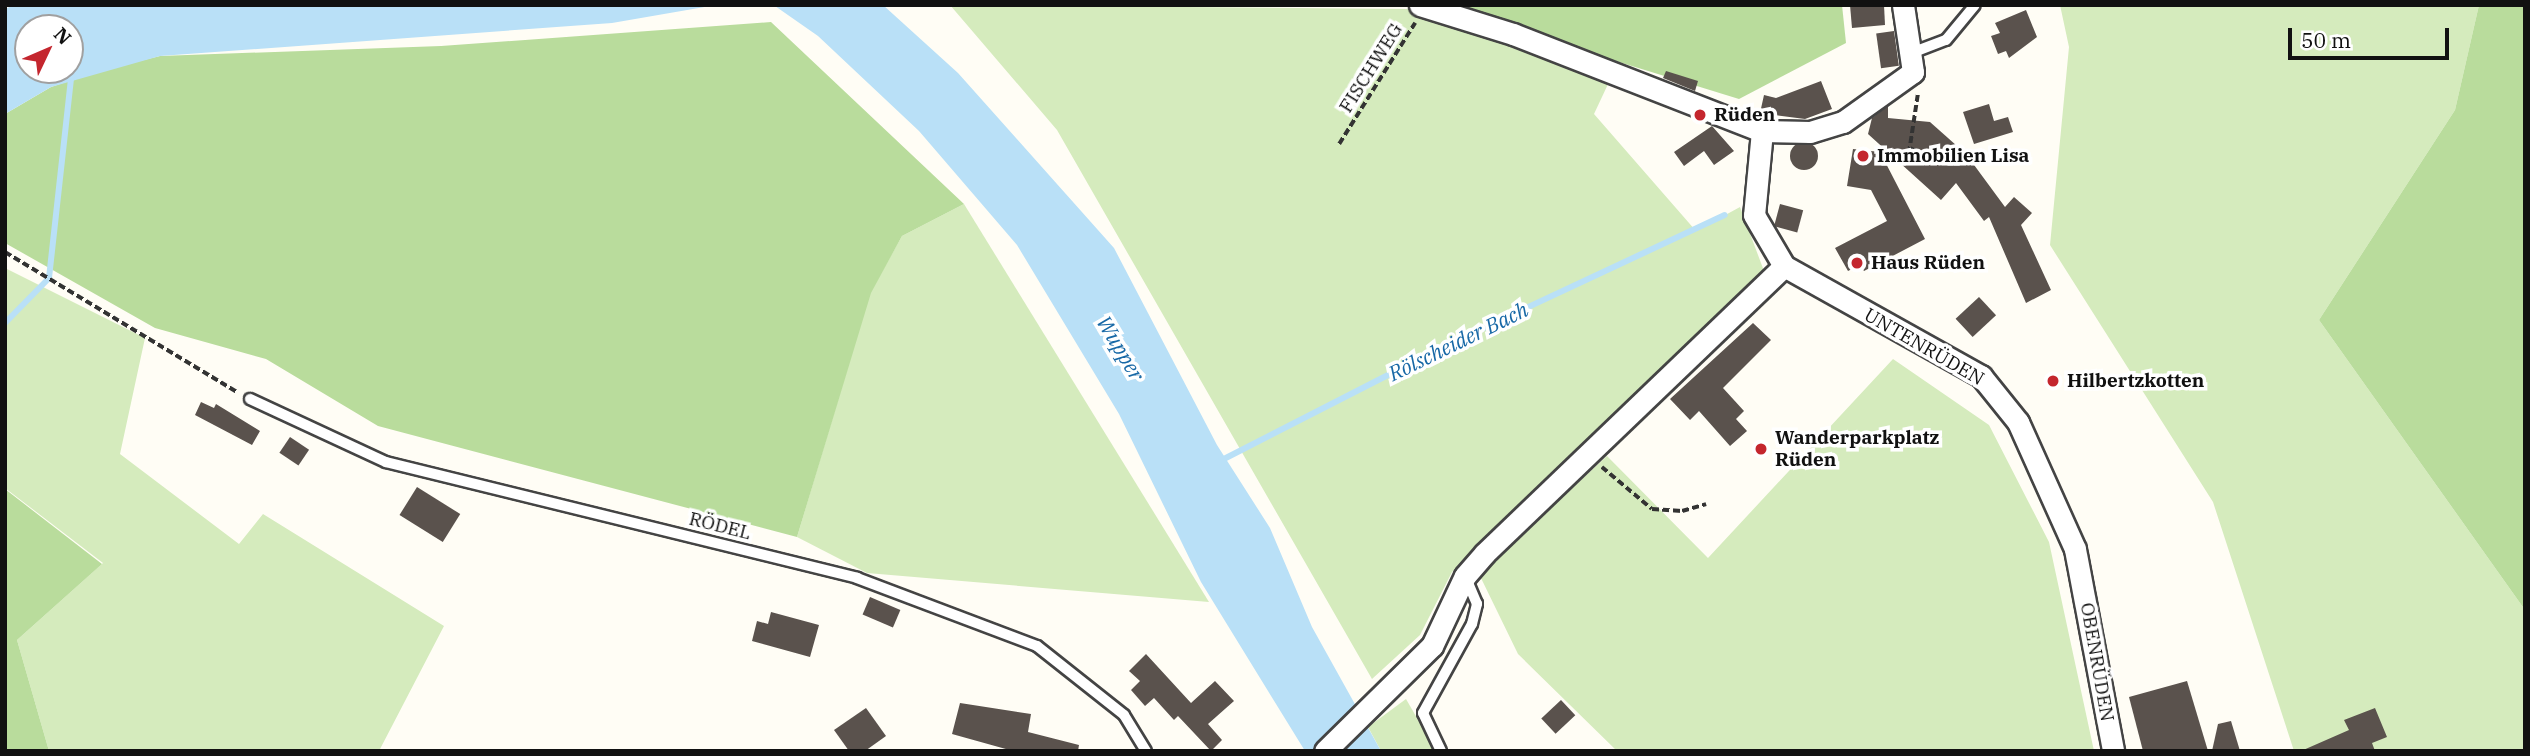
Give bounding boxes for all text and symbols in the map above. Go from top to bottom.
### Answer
north arrow [14,14,84,84]
scale bar [2292,14,2453,58]
street label: FISCHWEG [1335,19,1407,117]
text: N [49,22,77,50]
text: 50 m [2301,26,2351,54]
place label: Rüden [1714,104,1775,126]
marker: Rüden [1692,107,1708,123]
place label: Immobilien Lisa [1877,145,2029,167]
marker: Immobilien Lisa [1855,148,1871,164]
place label: Haus Rüden [1871,252,1985,274]
marker: Haus Rüden [1849,255,1865,271]
water label: Rölscheider Bach [1384,296,1532,386]
street label: UNTENRÜDEN [1860,303,1988,391]
water label: Wupper [1092,311,1150,385]
place label: Hilbertzkotten [2067,370,2204,392]
marker: Hilbertzkotten [2045,373,2061,389]
place label: Wanderparkplatz Rüden [1775,427,1939,471]
marker: Wanderparkplatz Rüden [1753,441,1769,457]
street label: RÖDEL [687,507,753,545]
street label: OBENRÜDEN [2075,601,2119,723]

